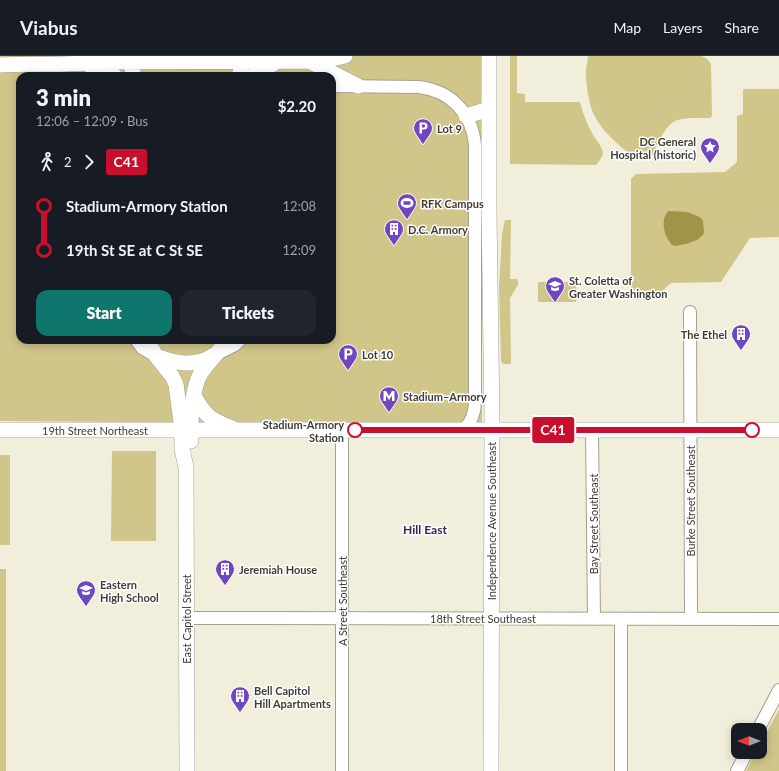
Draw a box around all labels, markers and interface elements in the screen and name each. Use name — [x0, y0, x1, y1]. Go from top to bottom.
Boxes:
text: Viabus — [20, 16, 78, 39]
text: Map — [613, 19, 641, 36]
text: Layers — [663, 19, 703, 36]
text: Share — [725, 19, 759, 36]
text: 3 min — [36, 84, 91, 111]
text: $2.20 — [278, 97, 316, 115]
text: 12:06 – 12:09 · Bus — [36, 113, 148, 129]
parking icon: Lot 9 — [412, 117, 434, 145]
place label: Lot 9 — [437, 122, 462, 135]
place label: DC General Hospital (historic) — [610, 135, 696, 161]
place icon: DC General Hospital (historic) — [699, 136, 721, 164]
icon: walk — [36, 151, 58, 173]
icon: forward — [78, 151, 100, 173]
text: C41 — [114, 153, 139, 170]
text: 2 — [64, 154, 72, 170]
sports icon: RFK Campus — [396, 192, 418, 220]
text: Stadium-Armory Station — [66, 197, 228, 215]
place label: RFK Campus — [421, 197, 484, 210]
text: 12:08 — [283, 198, 316, 214]
building icon: D.C. Armory — [383, 218, 405, 246]
place label: D.C. Armory — [408, 223, 468, 236]
text: 19th St SE at C St SE — [66, 241, 203, 259]
text: 12:09 — [283, 242, 316, 258]
place label: St. Coletta of Greater Washington — [569, 274, 668, 300]
school or university icon: St. Coletta of Greater Washington — [544, 275, 566, 303]
button: Start — [36, 290, 172, 336]
button: Tickets — [180, 290, 316, 336]
building icon: The Ethel — [730, 323, 752, 351]
place label: The Ethel — [681, 328, 727, 341]
parking icon: Lot 10 — [337, 343, 359, 371]
place label: Lot 10 — [362, 348, 394, 361]
metro station icon: Stadium–Armory — [378, 385, 400, 413]
place label: Stadium–Armory — [403, 390, 487, 403]
line badge: C41 — [530, 417, 576, 443]
place label: Stadium-Armory Station — [263, 418, 344, 444]
text: C41 — [540, 421, 566, 438]
marker: Stadium-Armory Station — [347, 422, 363, 438]
unlabelled marker — [744, 422, 760, 438]
street label: 19th Street Northeast — [42, 424, 148, 437]
street label: Independence Avenue Southeast — [485, 442, 498, 600]
street label: Burke Street Southeast — [684, 445, 697, 557]
street label: Bay Street Southeast — [587, 474, 600, 574]
district label: Hill East — [403, 522, 447, 537]
street label: A Street Southeast — [336, 556, 349, 646]
building icon: Jeremiah House — [214, 558, 236, 586]
place label: Jeremiah House — [239, 563, 317, 576]
street label: East Capitol Street — [180, 574, 193, 664]
place label: Eastern High School — [100, 578, 159, 604]
school or university icon: Eastern High School — [75, 579, 97, 607]
street label: 18th Street Southeast — [430, 612, 536, 625]
place label: Bell Capitol Hill Apartments — [254, 684, 331, 710]
building icon: Bell Capitol Hill Apartments — [229, 685, 251, 713]
north arrow — [731, 723, 767, 759]
map controls — [731, 723, 767, 759]

